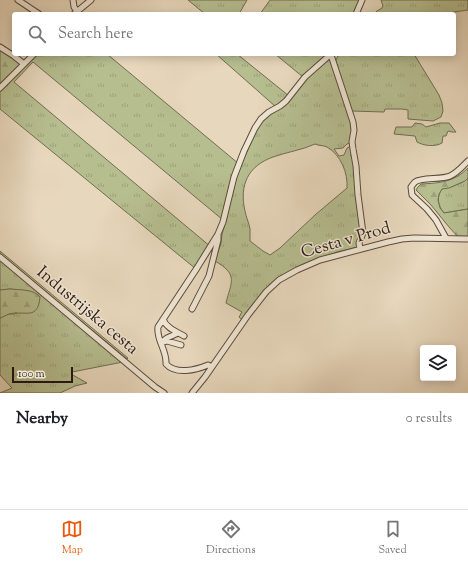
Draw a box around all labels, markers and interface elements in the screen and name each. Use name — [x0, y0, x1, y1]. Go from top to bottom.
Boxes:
search box — [12, 12, 456, 56]
icon: search — [26, 23, 48, 45]
text: Search here — [58, 24, 133, 45]
street label: Cesta v Prod — [298, 217, 394, 265]
street label: Industrijska cesta — [31, 261, 143, 361]
map controls — [420, 345, 456, 381]
button: layers — [420, 345, 456, 381]
scale bar — [12, 365, 73, 384]
text: 100 m — [18, 366, 45, 382]
text: Nearby — [16, 407, 68, 431]
text: 0 results — [406, 410, 452, 428]
tab: Map — [61, 518, 83, 558]
tab: Directions — [206, 518, 256, 558]
tab: Saved — [378, 518, 407, 558]

